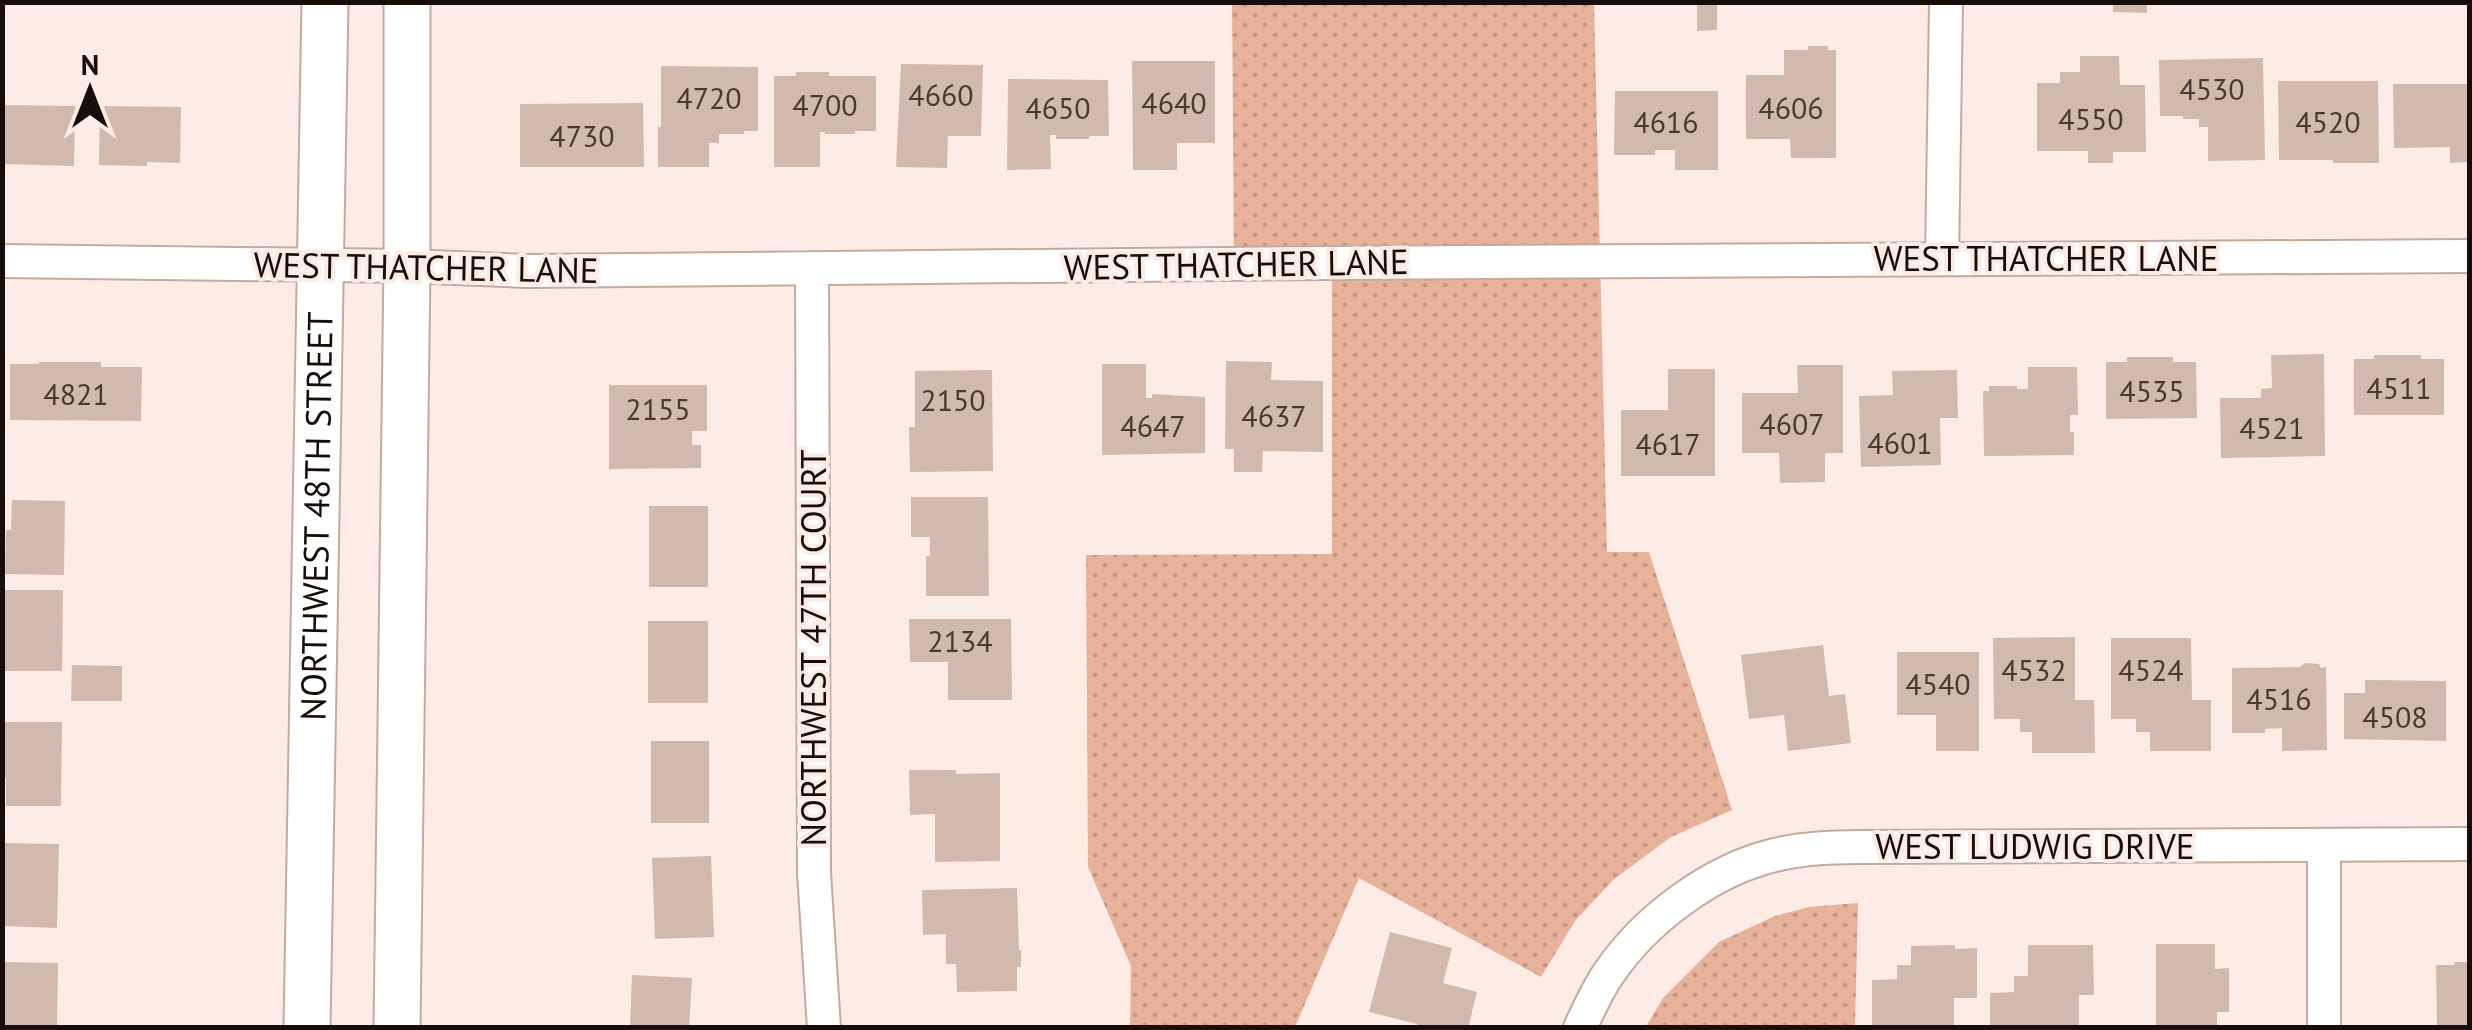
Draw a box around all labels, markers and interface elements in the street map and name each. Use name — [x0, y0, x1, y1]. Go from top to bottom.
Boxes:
north arrow — [40, 40, 140, 140]
text: N — [81, 46, 99, 83]
house number: 4530 — [2179, 69, 2245, 108]
house number: 4660 — [908, 75, 974, 114]
house number: 4720 — [676, 78, 742, 117]
house number: 4640 — [1141, 83, 1207, 122]
house number: 4700 — [792, 85, 858, 124]
house number: 4650 — [1025, 88, 1091, 127]
house number: 4606 — [1758, 88, 1824, 127]
house number: 4550 — [2058, 99, 2124, 138]
house number: 4616 — [1633, 102, 1699, 141]
house number: 4520 — [2295, 102, 2361, 141]
house number: 4730 — [549, 116, 615, 155]
street label: WEST THATCHER LANE — [1874, 235, 2218, 281]
street label: WEST THATCHER LANE — [1063, 238, 1409, 290]
street label: WEST THATCHER LANE — [253, 241, 599, 293]
street label: NORTHWEST 48TH STREET — [289, 311, 343, 721]
house number: 4511 — [2366, 368, 2432, 407]
house number: 4535 — [2119, 371, 2185, 410]
house number: 4821 — [43, 374, 109, 413]
house number: 2150 — [920, 380, 986, 419]
house number: 2155 — [625, 389, 691, 428]
house number: 4637 — [1241, 396, 1307, 435]
house number: 4607 — [1759, 404, 1825, 443]
house number: 4647 — [1120, 406, 1186, 445]
house number: 4521 — [2239, 408, 2305, 447]
house number: 4601 — [1867, 423, 1933, 462]
house number: 4617 — [1635, 424, 1701, 463]
street label: NORTHWEST 47TH COURT — [790, 449, 836, 847]
house number: 2134 — [927, 621, 993, 660]
house number: 4532 — [2001, 650, 2067, 689]
house number: 4524 — [2118, 650, 2184, 689]
house number: 4540 — [1905, 664, 1971, 703]
house number: 4516 — [2246, 679, 2312, 718]
house number: 4508 — [2362, 697, 2428, 736]
street label: WEST LUDWIG DRIVE — [1875, 823, 2195, 869]

